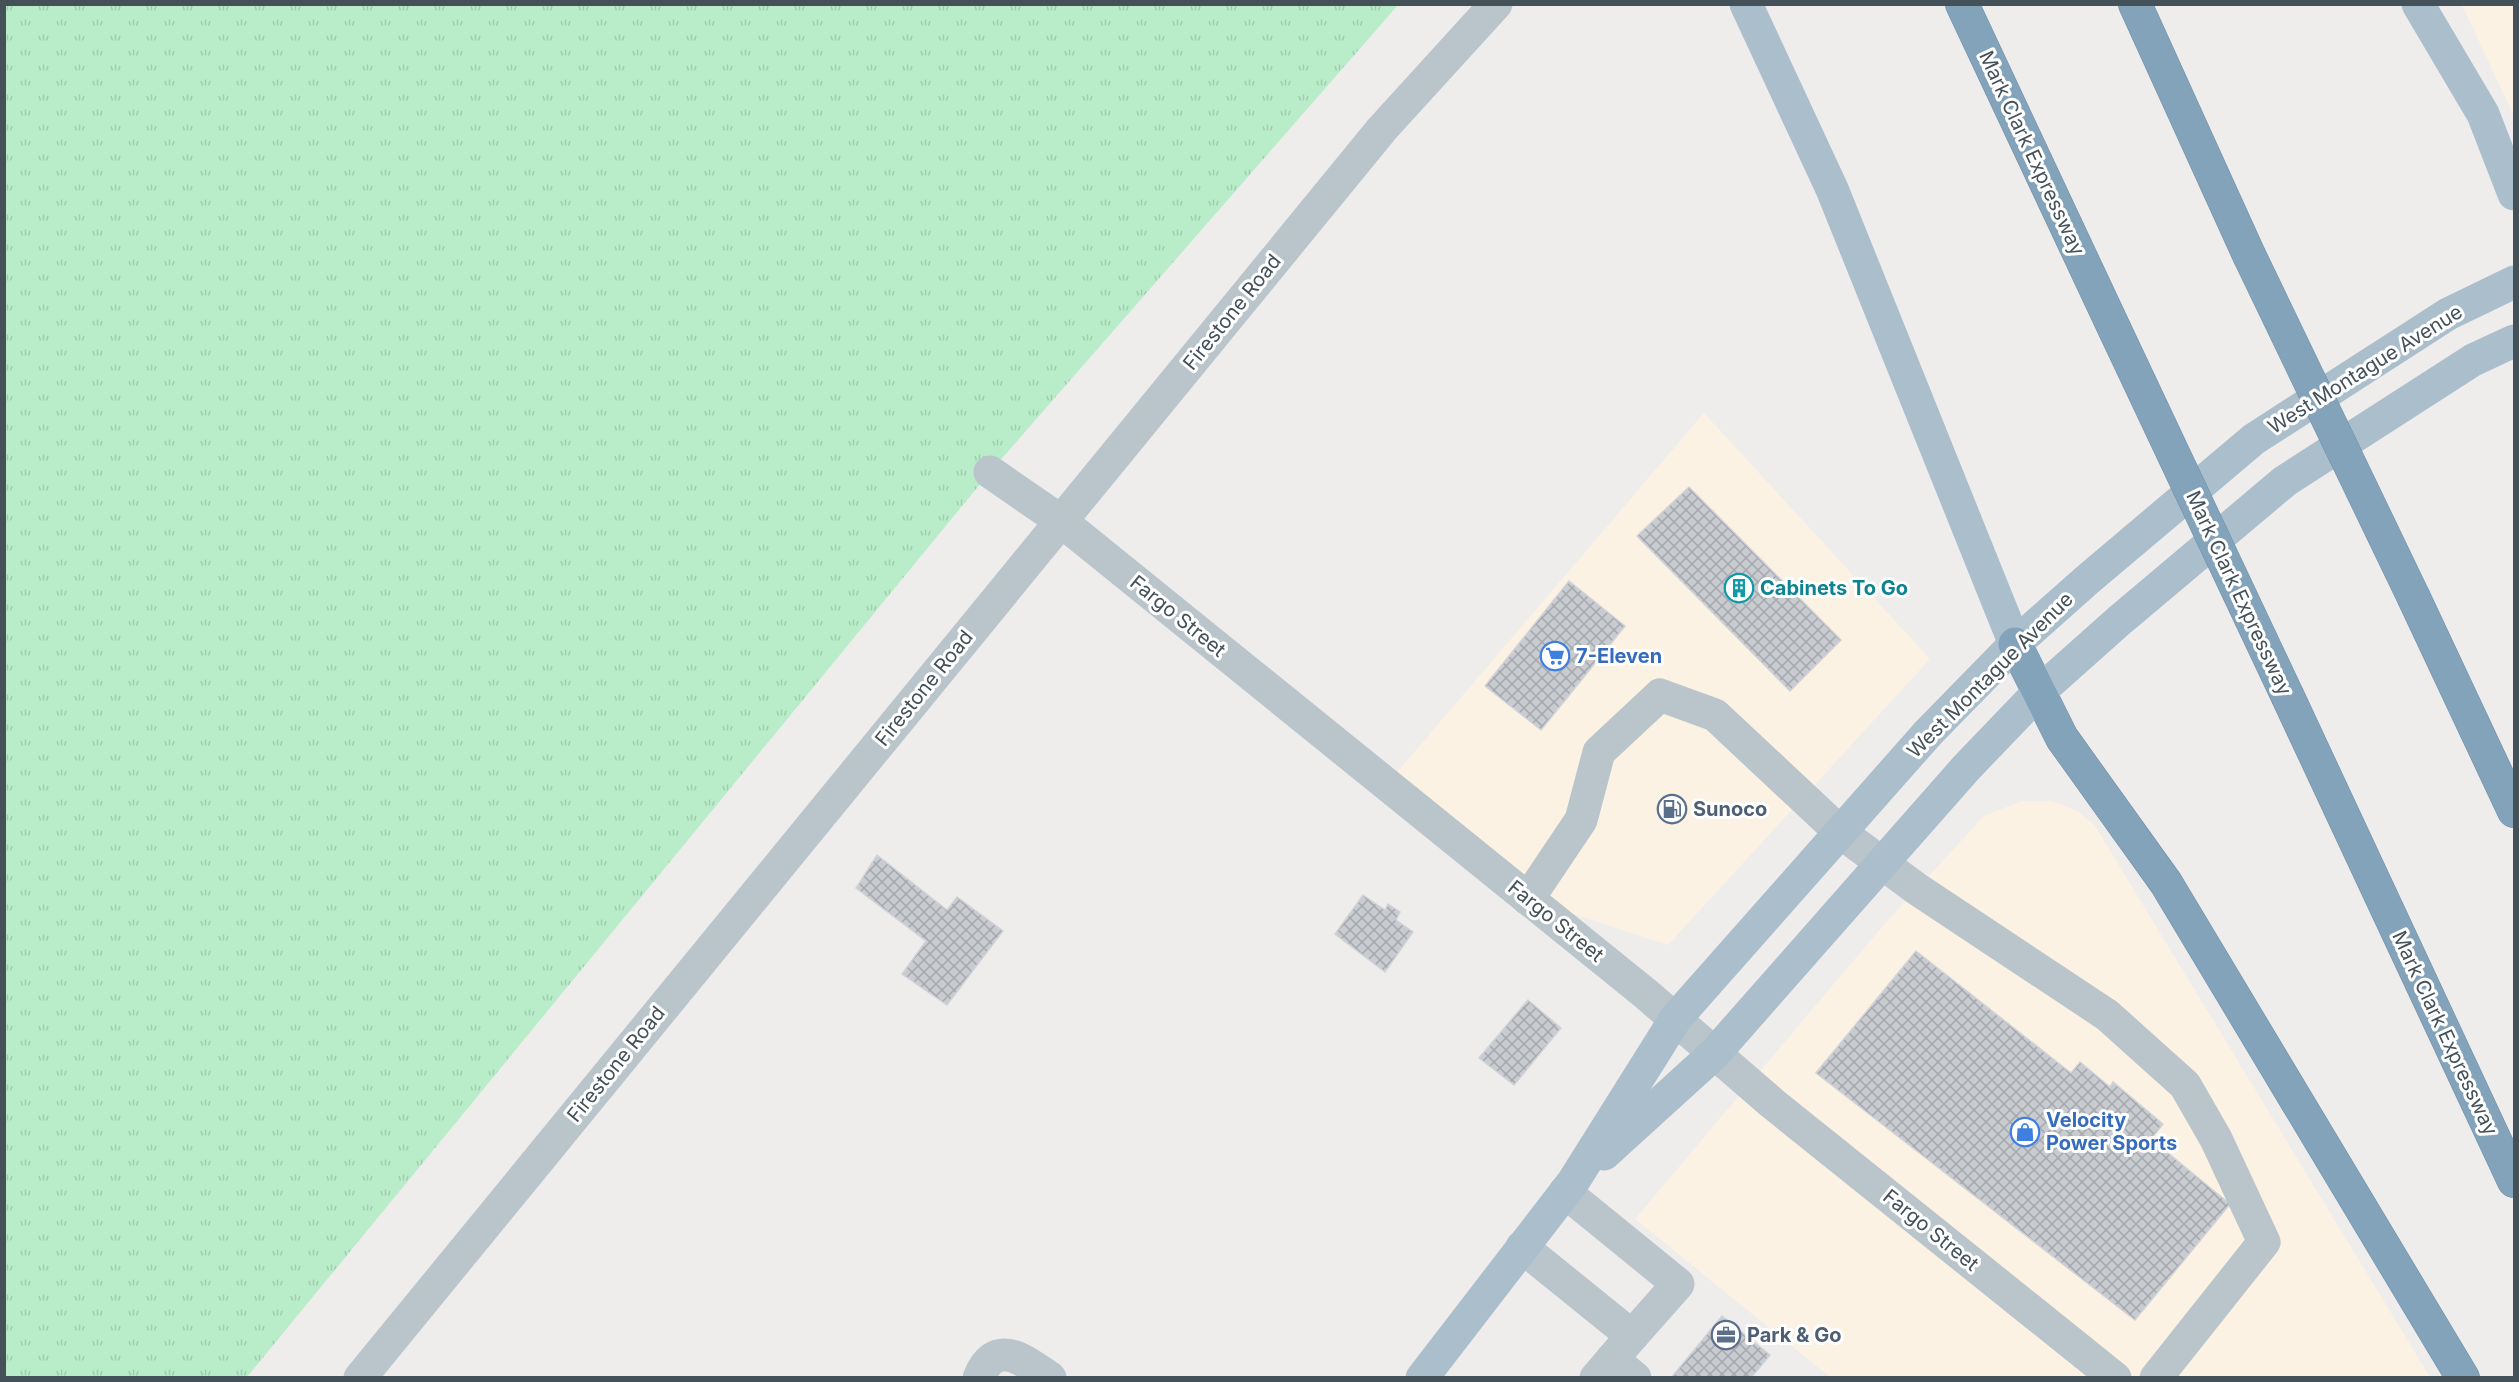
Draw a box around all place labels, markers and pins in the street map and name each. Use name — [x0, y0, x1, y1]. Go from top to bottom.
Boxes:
building icon: Cabinets To Go — [1723, 572, 1755, 604]
place label: Cabinets To Go — [1760, 576, 1908, 600]
supermarket icon: 7-Eleven — [1539, 640, 1571, 672]
place label: 7-Eleven — [1576, 644, 1662, 668]
fuel station icon: Sunoco — [1656, 793, 1688, 825]
place label: Sunoco — [1693, 797, 1767, 821]
place label: Velocity Power Sports — [2046, 1108, 2177, 1155]
shop icon: Velocity Power Sports — [2009, 1116, 2041, 1148]
office icon: Park & Go — [1710, 1319, 1742, 1351]
place label: Park & Go — [1747, 1323, 1842, 1347]

